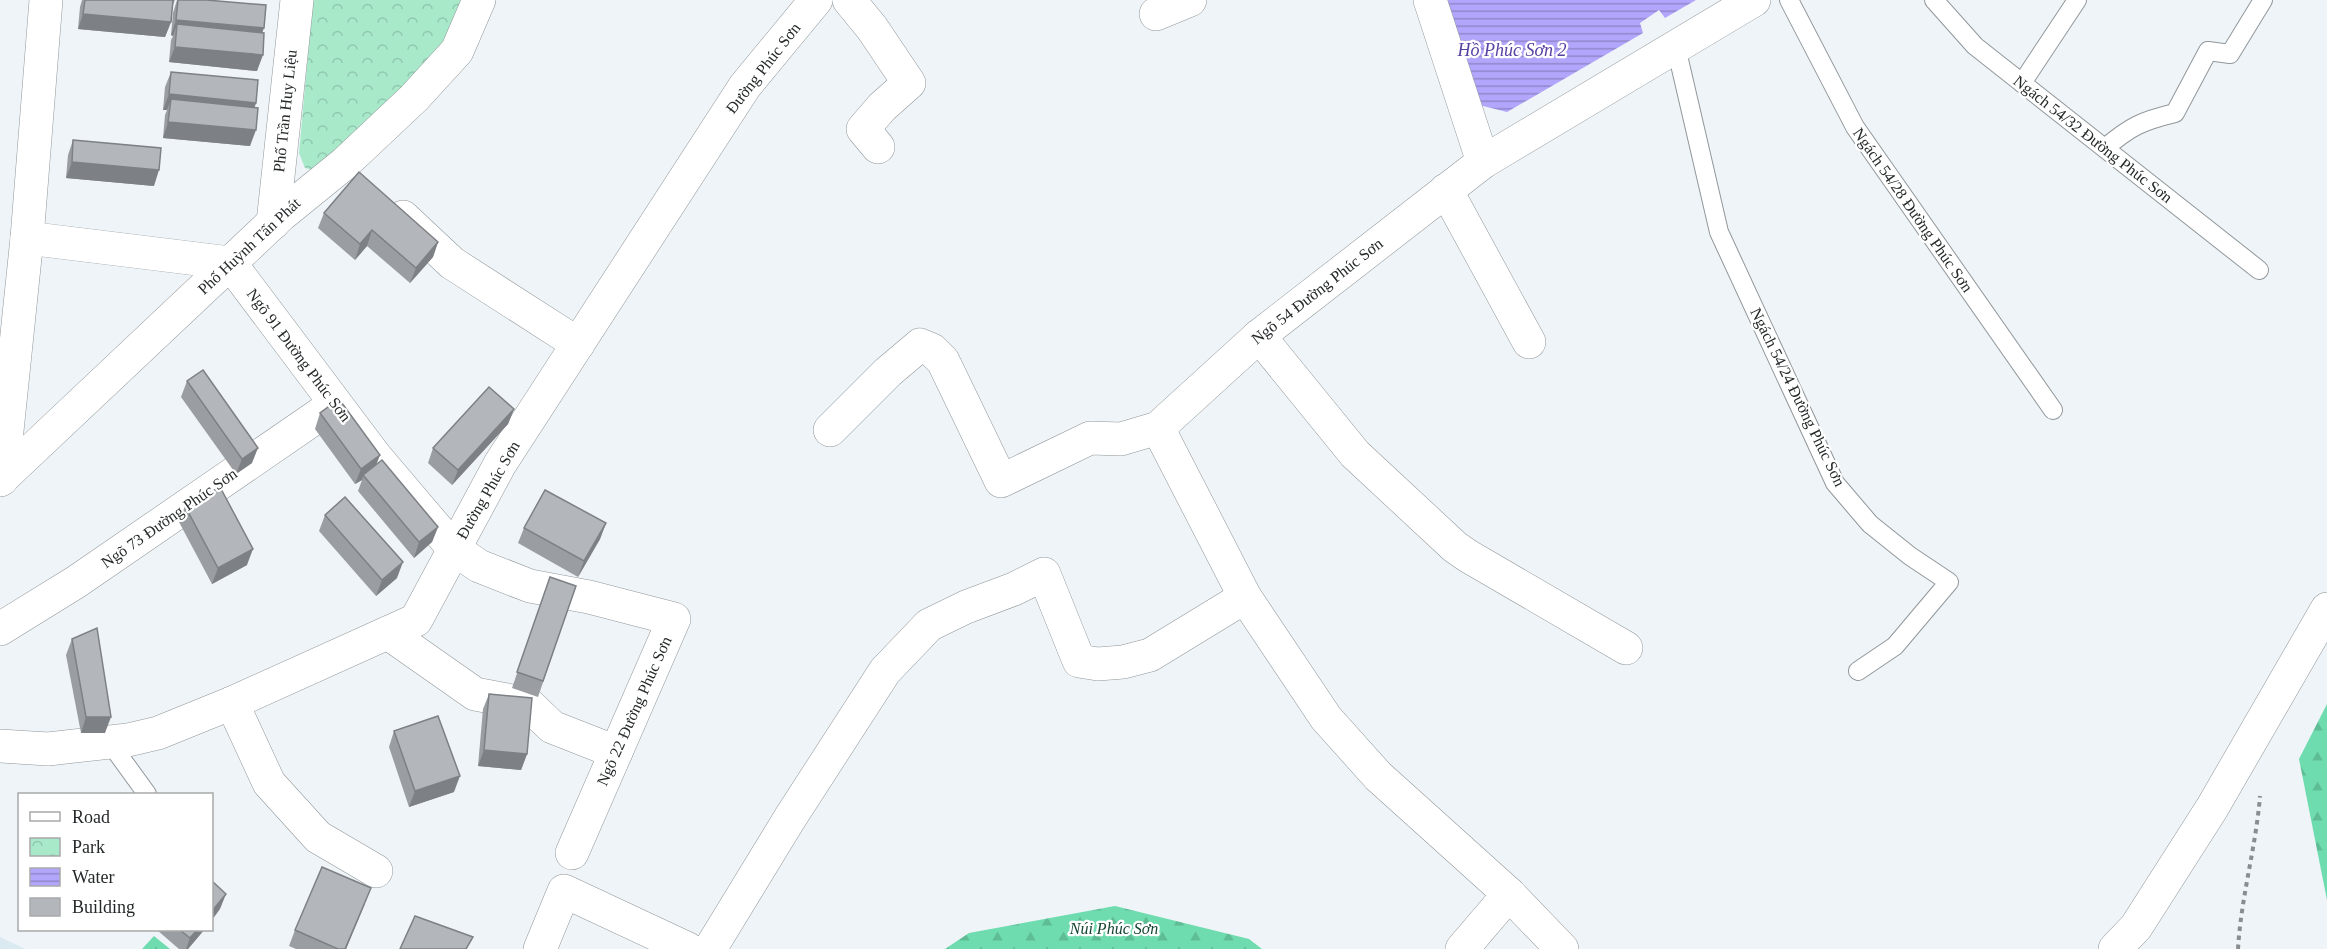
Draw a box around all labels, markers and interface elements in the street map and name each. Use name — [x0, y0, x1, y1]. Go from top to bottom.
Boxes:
street label: Đường Phúc Sơn — [722, 19, 804, 117]
water label: Hồ Phúc Sơn 2 — [1456, 40, 1567, 60]
street label: Phố Trần Huy Liệu — [270, 49, 301, 173]
street label: Ngách 54/32 Đường Phúc Sơn — [2010, 72, 2176, 207]
street label: Ngách 54/28 Đường Phúc Sơn — [1849, 125, 1976, 296]
street label: Phố Huỳnh Tấn Phát — [194, 194, 305, 298]
street label: Ngõ 54 Đường Phúc Sơn — [1248, 235, 1387, 348]
street label: Ngõ 91 Đường Phúc Sơn — [243, 285, 354, 425]
street label: Ngách 54/24 Đường Phúc Sơn — [1746, 305, 1849, 489]
street label: Đường Phúc Sơn — [453, 438, 524, 542]
street label: Ngõ 73 Đường Phúc Sơn — [98, 465, 241, 572]
street label: Ngõ 22 Đường Phúc Sơn — [593, 634, 676, 789]
legend — [18, 793, 213, 931]
text: Road — [72, 807, 110, 827]
text: Park — [72, 837, 105, 857]
text: Water — [72, 867, 115, 887]
text: Building — [72, 897, 135, 917]
park label: Núi Phúc Sơn — [1069, 920, 1158, 937]

